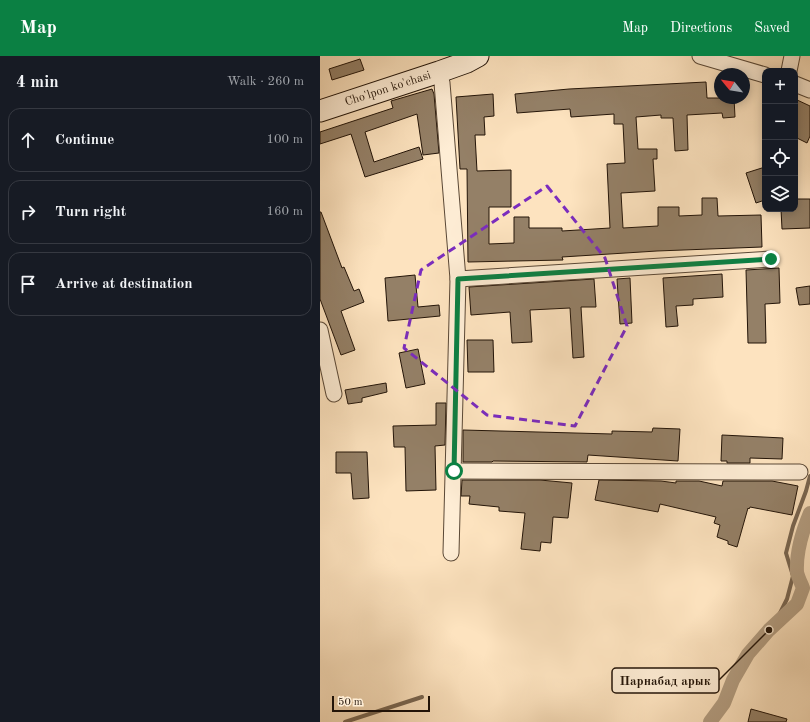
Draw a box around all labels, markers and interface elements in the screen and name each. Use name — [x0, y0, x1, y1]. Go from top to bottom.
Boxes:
text: Map — [20, 19, 57, 38]
text: Map — [622, 21, 648, 35]
text: Directions — [670, 21, 732, 35]
text: Saved — [754, 21, 790, 35]
north arrow — [714, 68, 750, 104]
map controls — [762, 68, 798, 212]
button: + — [762, 68, 798, 104]
street label: Cho'lpon ko'chasi — [343, 69, 433, 109]
text: 4 min — [16, 74, 59, 91]
text: Walk · 260 m — [227, 75, 304, 88]
button: − — [762, 104, 798, 140]
icon: ahead — [17, 129, 39, 151]
text: Continue — [55, 133, 114, 148]
text: 100 m — [266, 133, 303, 146]
button: locate — [762, 140, 798, 176]
button: layers — [762, 176, 798, 212]
icon: right — [17, 201, 39, 223]
text: Turn right — [55, 205, 126, 220]
text: 160 m — [266, 205, 303, 218]
route end — [762, 250, 780, 268]
icon: arrive — [17, 273, 39, 295]
text: Arrive at destination — [55, 277, 193, 292]
route start — [445, 462, 463, 480]
callout: Парнабад арык — [612, 668, 719, 693]
text: Парнабад арык — [619, 675, 711, 688]
scale bar — [332, 694, 430, 713]
text: 50 m — [338, 697, 363, 708]

